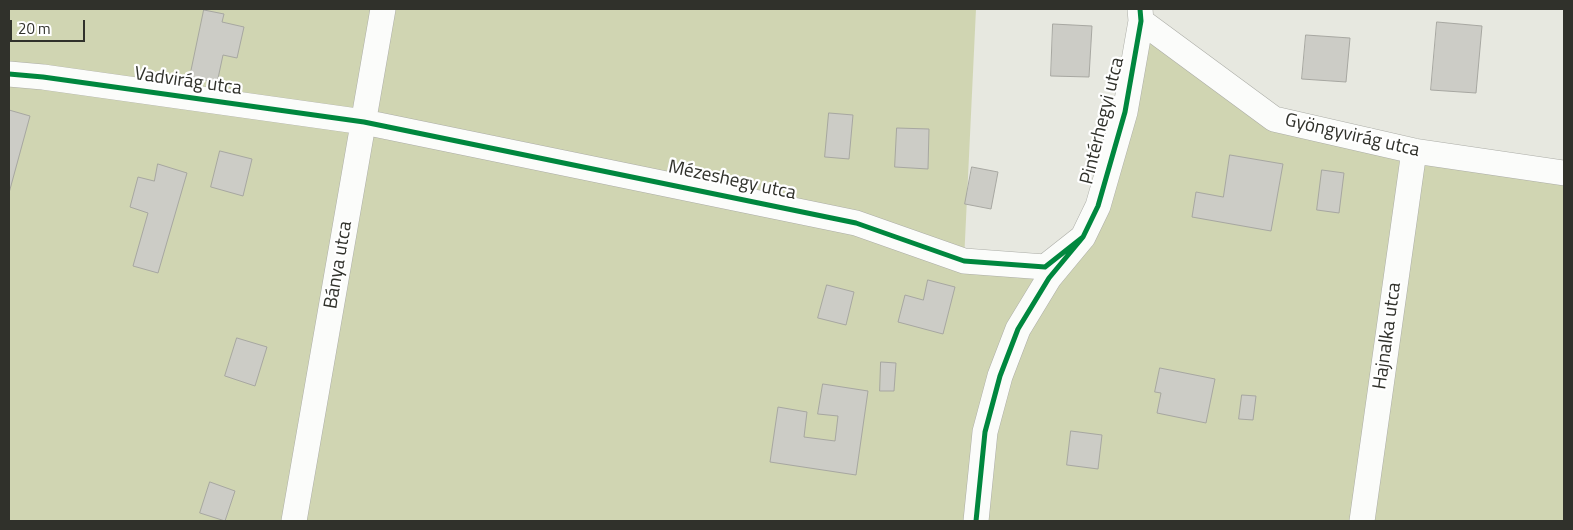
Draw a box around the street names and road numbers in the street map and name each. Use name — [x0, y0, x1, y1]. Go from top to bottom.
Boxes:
street label: Pintérhegyi utca — [1076, 55, 1130, 187]
street label: Vadvirág utca — [133, 63, 243, 101]
street label: Gyöngyvirág utca — [1282, 109, 1422, 163]
street label: Mézeshegy utca — [666, 156, 798, 206]
street label: Bánya utca — [320, 219, 358, 311]
street label: Hajnalka utca — [1369, 281, 1407, 391]

